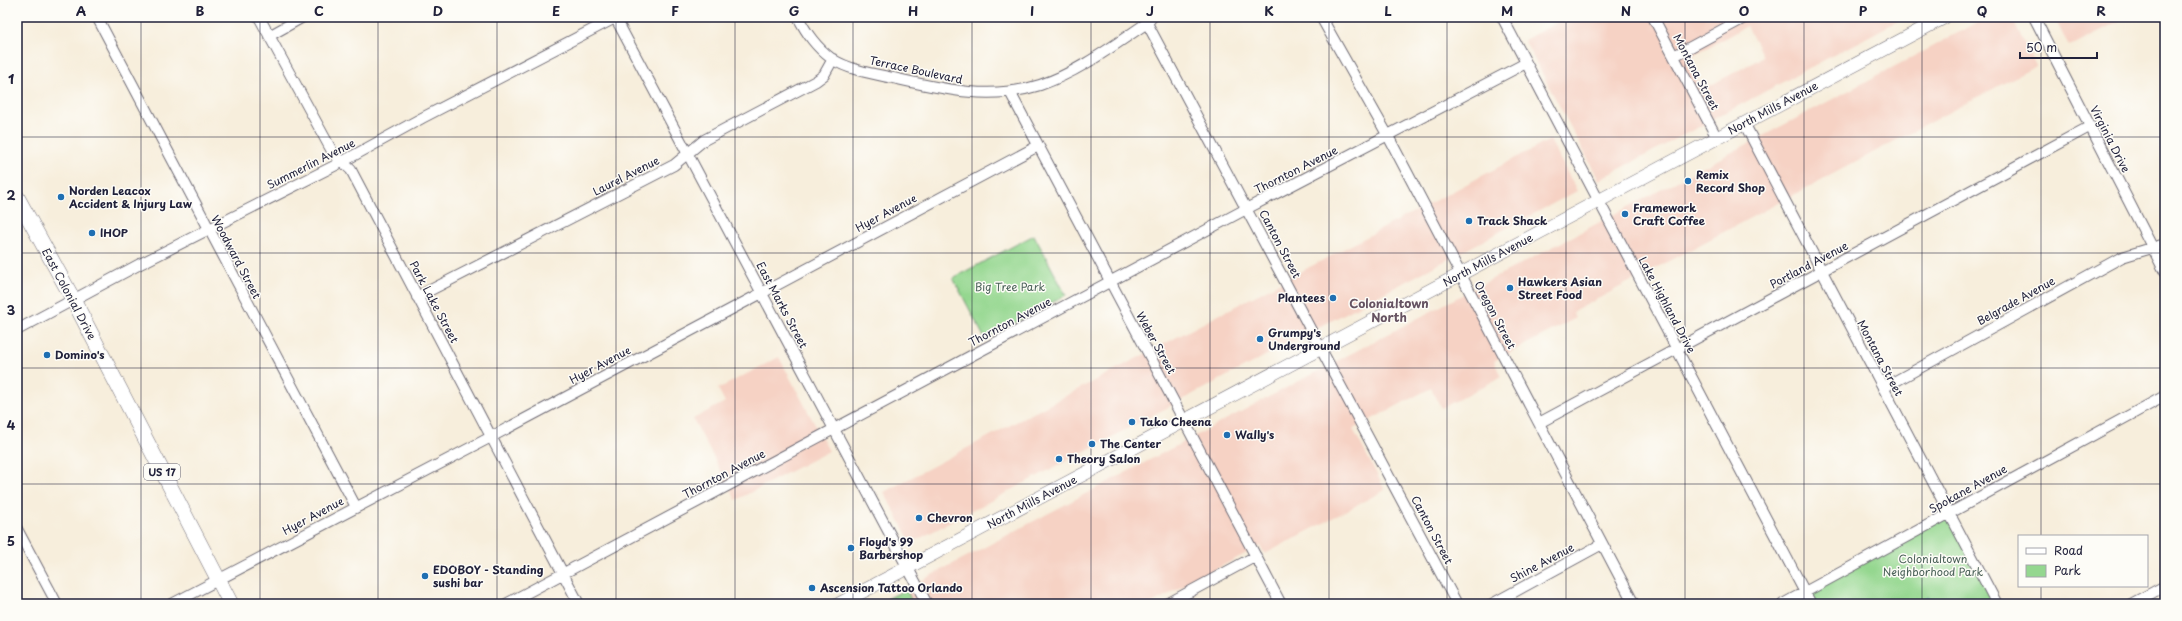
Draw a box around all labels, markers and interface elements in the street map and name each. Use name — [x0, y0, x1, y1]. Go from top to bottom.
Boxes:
text: A — [76, 1, 86, 20]
text: B — [196, 1, 205, 20]
text: C — [314, 1, 324, 20]
text: D — [433, 1, 443, 20]
text: E — [552, 1, 560, 20]
text: F — [671, 1, 679, 20]
text: G — [789, 1, 799, 20]
text: H — [908, 1, 918, 20]
text: I — [1030, 1, 1034, 20]
text: J — [1146, 1, 1154, 20]
text: K — [1264, 1, 1274, 20]
text: L — [1384, 1, 1392, 20]
text: M — [1501, 1, 1513, 20]
text: N — [1621, 1, 1631, 20]
text: O — [1739, 1, 1749, 20]
text: P — [1859, 1, 1868, 20]
text: Q — [1977, 1, 1987, 20]
text: R — [2096, 1, 2106, 20]
street label: Montana Street — [1669, 31, 1724, 113]
scale bar — [2020, 34, 2097, 60]
text: 50 m — [2026, 38, 2057, 56]
street label: Terrace Boulevard — [868, 51, 965, 88]
text: 1 — [8, 69, 14, 88]
street label: North Mills Avenue — [1725, 77, 1821, 138]
street label: Virginia Drive — [2086, 102, 2135, 175]
street label: Summerlin Avenue — [264, 134, 358, 193]
street label: Thornton Avenue — [1251, 141, 1340, 198]
street label: Laurel Avenue — [590, 151, 662, 200]
place label: Remix Record Shop — [1696, 166, 1765, 196]
marker: Remix Record Shop — [1683, 176, 1693, 186]
place label: Norden Leacox Accident & Injury Law — [68, 182, 193, 212]
text: 2 — [6, 185, 16, 204]
street label: Hyer Avenue — [852, 189, 920, 236]
marker: Norden Leacox Accident & Injury Law — [56, 192, 66, 202]
place label: Framework Craft Coffee — [1633, 199, 1706, 229]
street label: Canton Street — [1255, 206, 1306, 282]
marker: Framework Craft Coffee — [1620, 209, 1630, 219]
street label: Woodward Street — [207, 212, 266, 302]
place label: Track Shack — [1477, 212, 1548, 229]
marker: Track Shack — [1464, 216, 1474, 226]
place label: IHOP — [100, 224, 128, 241]
marker: IHOP — [87, 228, 97, 238]
street label: North Mills Avenue — [1440, 229, 1536, 290]
street label: Portland Avenue — [1767, 237, 1851, 292]
street label: East Colonial Drive — [38, 245, 101, 343]
street label: Lake Highland Drive — [1635, 253, 1700, 356]
street label: Park Lake Street — [406, 258, 463, 346]
street label: East Marks Street — [752, 259, 813, 351]
street label: Belgrade Avenue — [1974, 272, 2058, 329]
place label: Hawkers Asian Street Food — [1518, 273, 1602, 303]
park label: Big Tree Park — [975, 278, 1046, 295]
street label: Oregon Street — [1470, 278, 1521, 352]
marker: Hawkers Asian Street Food — [1505, 283, 1515, 293]
place label: Plantees — [1278, 289, 1325, 306]
street label: Thornton Avenue — [965, 293, 1054, 351]
marker: Plantees — [1328, 293, 1338, 303]
district label: Colonialtown North — [1349, 294, 1429, 326]
text: 3 — [7, 300, 16, 319]
street label: Weber Street — [1132, 309, 1181, 377]
street label: Montana Street — [1853, 317, 1908, 399]
place label: Grumpy's Underground — [1268, 324, 1341, 354]
marker: Grumpy's Underground — [1255, 334, 1265, 344]
street label: Hyer Avenue — [566, 341, 634, 388]
place label: Domino's — [55, 346, 104, 363]
marker: Domino's — [42, 350, 52, 360]
place label: Tako Cheena — [1140, 413, 1212, 430]
text: 4 — [7, 415, 16, 434]
marker: Tako Cheena — [1127, 417, 1137, 427]
place label: Wally's — [1235, 426, 1274, 443]
marker: Wally's — [1222, 430, 1232, 440]
place label: The Center — [1100, 435, 1162, 452]
marker: The Center — [1087, 439, 1097, 449]
street label: Thornton Avenue — [679, 445, 768, 503]
place label: Theory Salon — [1067, 450, 1140, 467]
marker: Theory Salon — [1054, 454, 1064, 464]
street label: Spokane Avenue — [1926, 460, 2010, 517]
road number: US 17 — [144, 464, 180, 480]
street label: North Mills Avenue — [984, 471, 1080, 532]
street label: Hyer Avenue — [279, 492, 347, 539]
street label: Canton Street — [1407, 492, 1458, 568]
place label: Chevron — [927, 509, 973, 526]
marker: Chevron — [914, 513, 924, 523]
text: 5 — [7, 531, 15, 550]
place label: Floyd's 99 Barbershop — [859, 533, 923, 563]
legend — [2018, 535, 2148, 587]
street label: Shine Avenue — [1507, 538, 1577, 587]
text: Road — [2054, 541, 2083, 559]
marker: Floyd's 99 Barbershop — [846, 543, 856, 553]
park label: Colonialtown Neighborhood Park — [1883, 550, 1983, 580]
place label: EDOBOY - Standing sushi bar — [433, 561, 544, 591]
text: Park — [2054, 561, 2081, 579]
marker: EDOBOY - Standing sushi bar — [420, 571, 430, 581]
place label: Ascension Tattoo Orlando — [819, 579, 963, 596]
marker: Ascension Tattoo Orlando — [807, 583, 817, 593]

